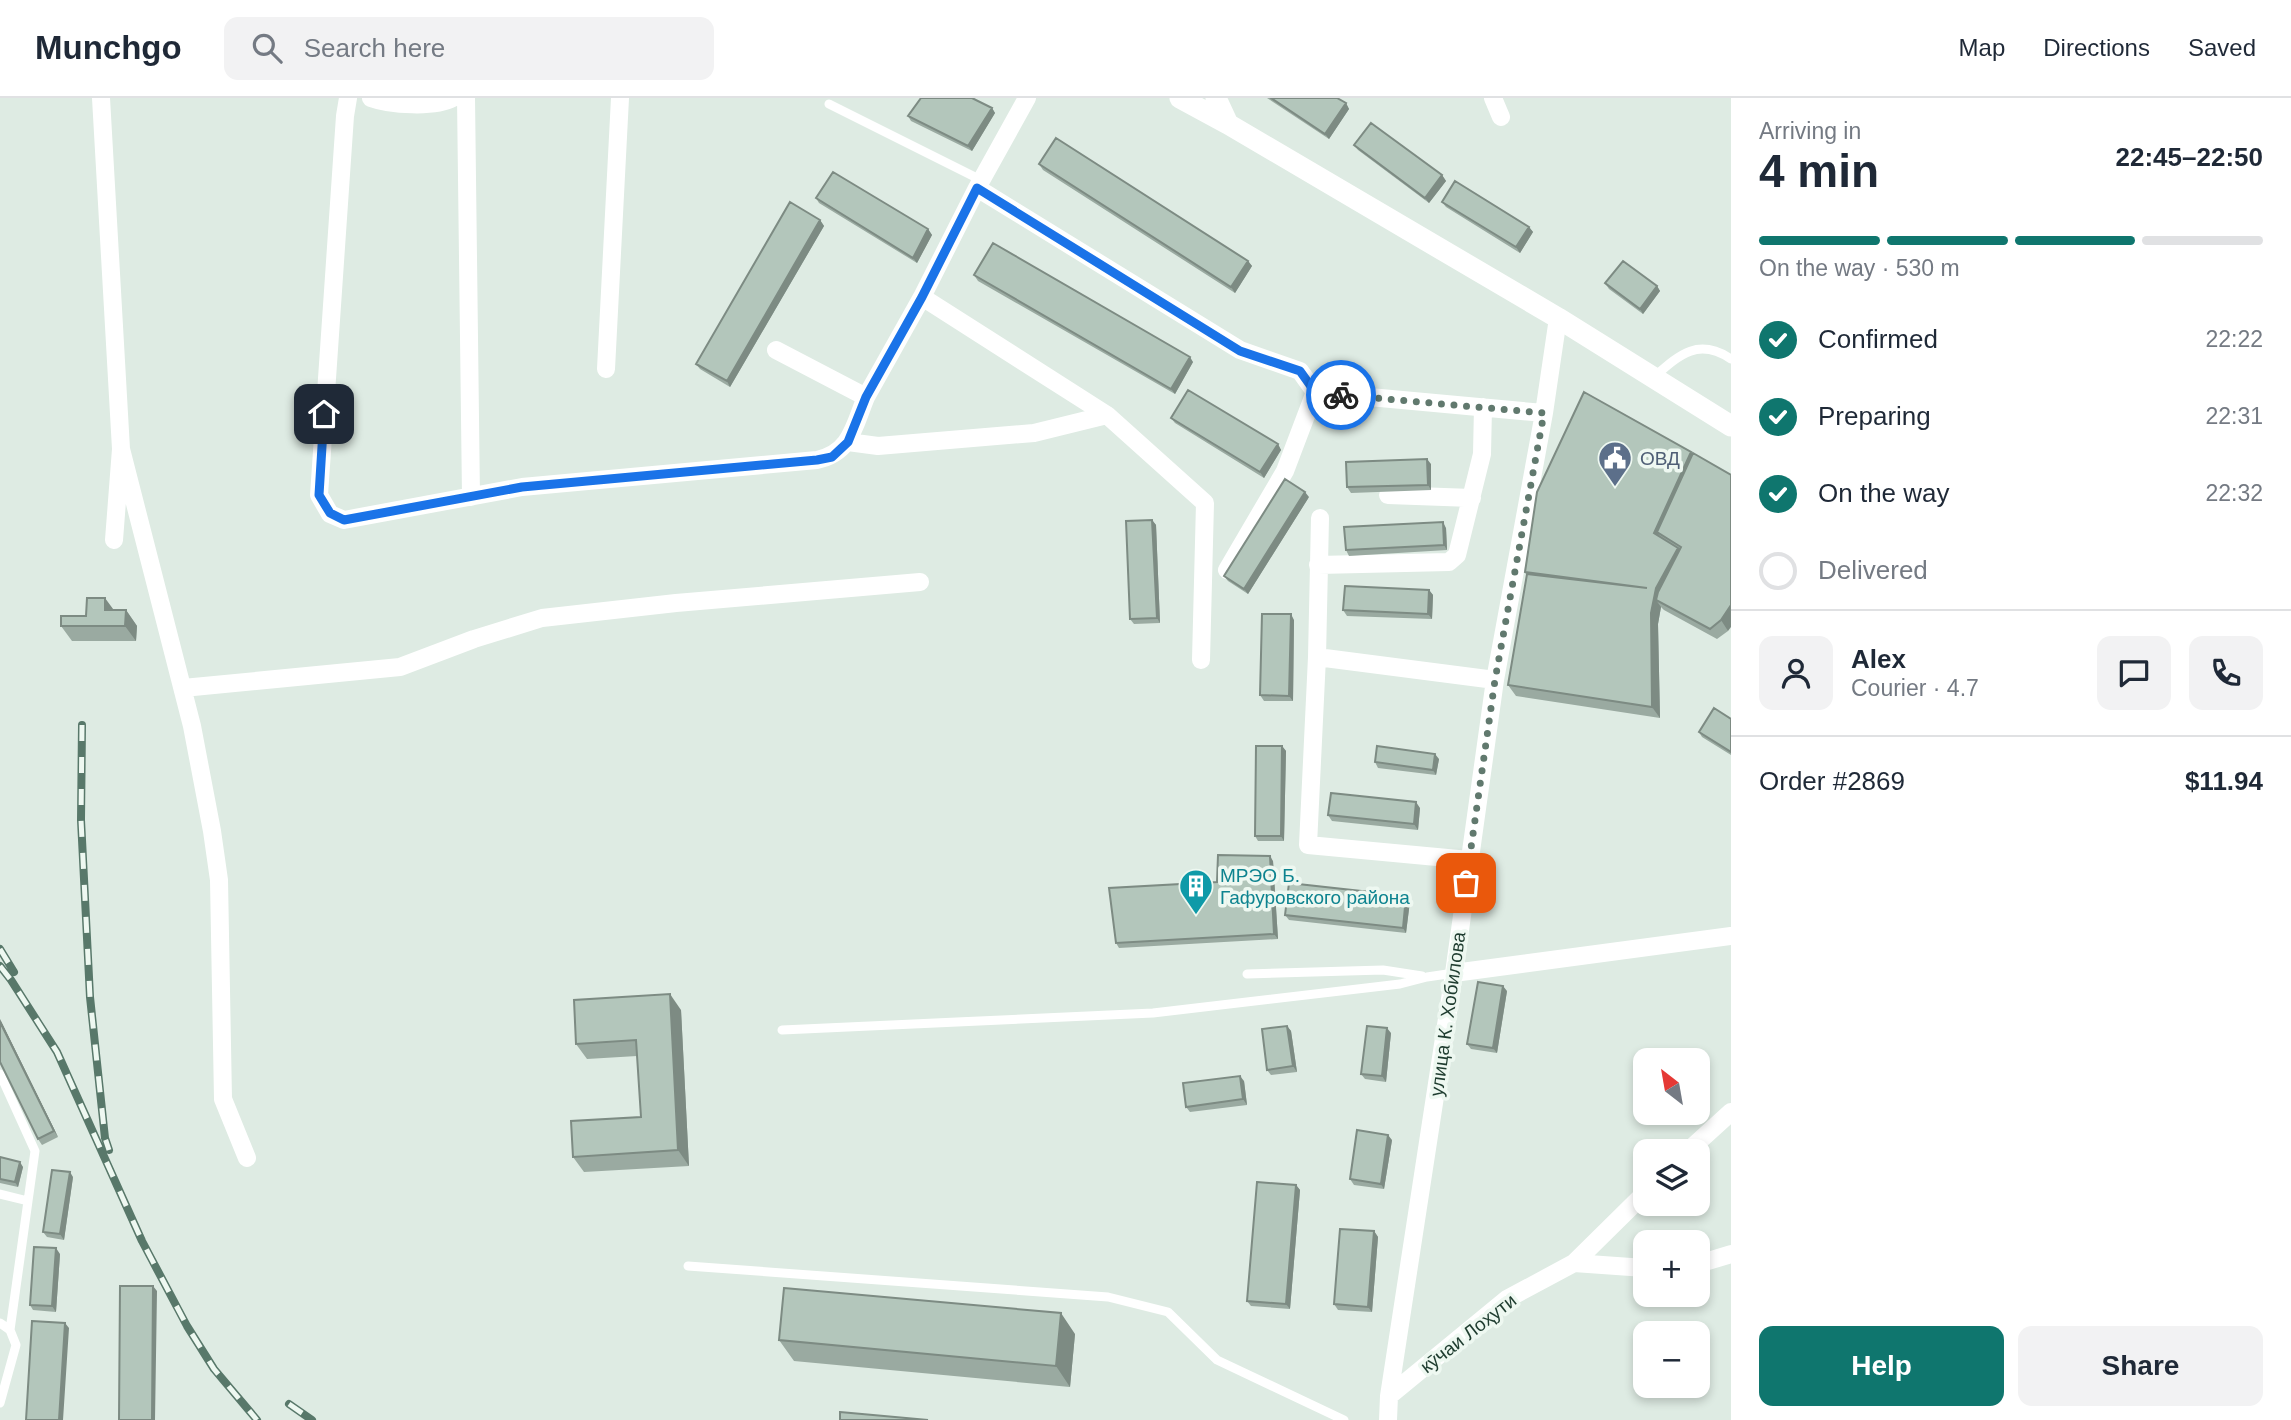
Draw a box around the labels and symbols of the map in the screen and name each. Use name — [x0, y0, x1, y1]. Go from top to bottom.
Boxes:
courier — [1306, 360, 1376, 430]
pin — [294, 384, 354, 444]
public building icon: ОВД — [1596, 439, 1634, 488]
place label: ОВД — [1640, 448, 1680, 469]
pin — [1436, 853, 1496, 913]
place label: МРЭО Б. Гафуровского района — [1220, 865, 1410, 908]
building icon: МРЭО Б. Гафуровского района — [1177, 867, 1215, 916]
street label: улица К. Хобилова — [1426, 930, 1470, 1098]
north arrow — [1633, 1048, 1710, 1125]
street label: кӯчаи Лоҳути — [1416, 1290, 1520, 1377]

